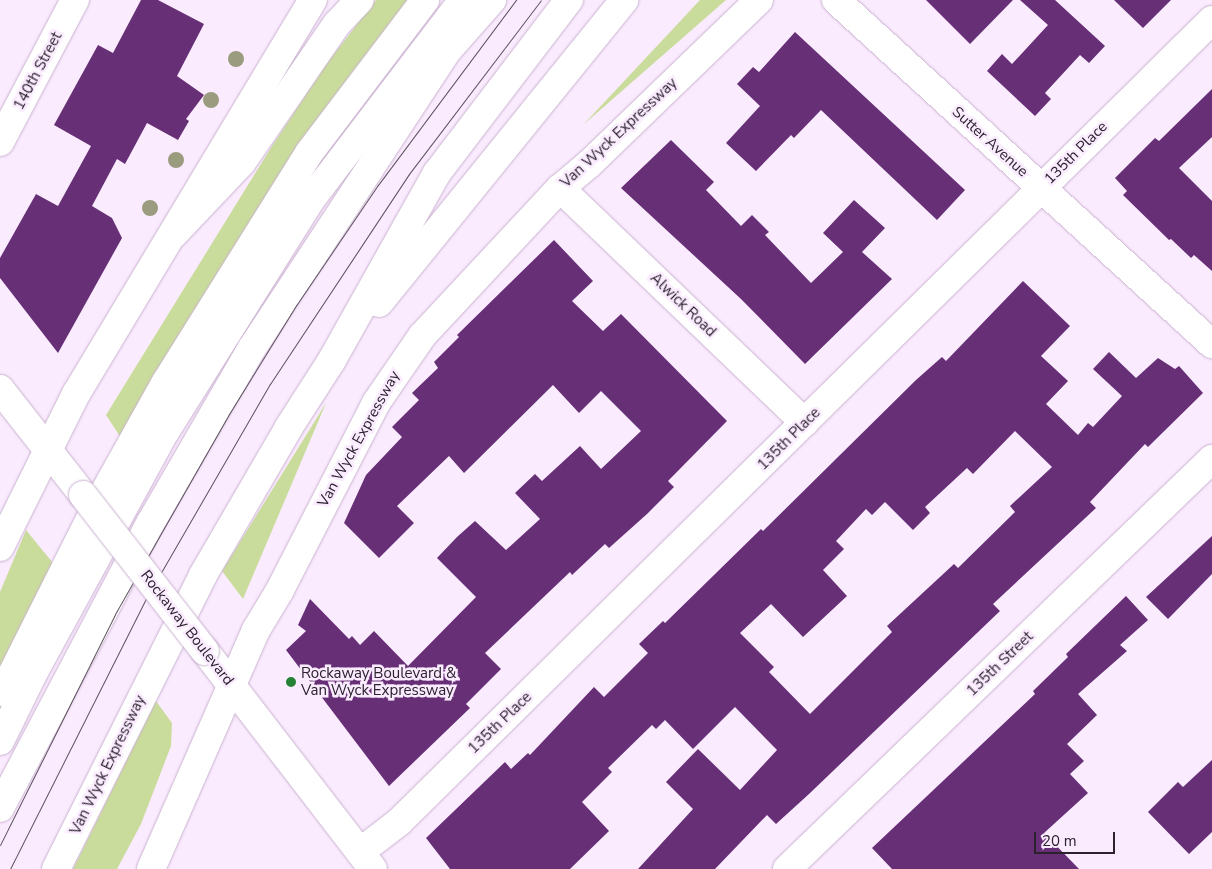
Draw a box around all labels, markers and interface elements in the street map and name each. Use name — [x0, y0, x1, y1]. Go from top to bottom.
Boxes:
street label: 140th Street — [10, 29, 66, 113]
street label: Van Wyck Expressway — [557, 74, 681, 192]
street label: Sutter Avenue — [948, 103, 1032, 181]
street label: 135th Place — [1041, 118, 1111, 188]
street label: Alwick Road — [646, 269, 720, 341]
street label: Van Wyck Expressway — [314, 368, 404, 510]
street label: 135th Place — [754, 404, 824, 474]
street label: Rockaway Boulevard — [136, 567, 238, 689]
street label: 135th Street — [963, 628, 1037, 700]
place label: Rockaway Boulevard & Van Wyck Expressway — [301, 664, 456, 699]
marker: Rockaway Boulevard & Van Wyck Expressway — [285, 676, 297, 688]
street label: 135th Place — [465, 688, 535, 758]
street label: Van Wyck Expressway — [66, 692, 150, 838]
scale bar — [1037, 822, 1118, 854]
text: 20 m — [1042, 831, 1077, 851]

